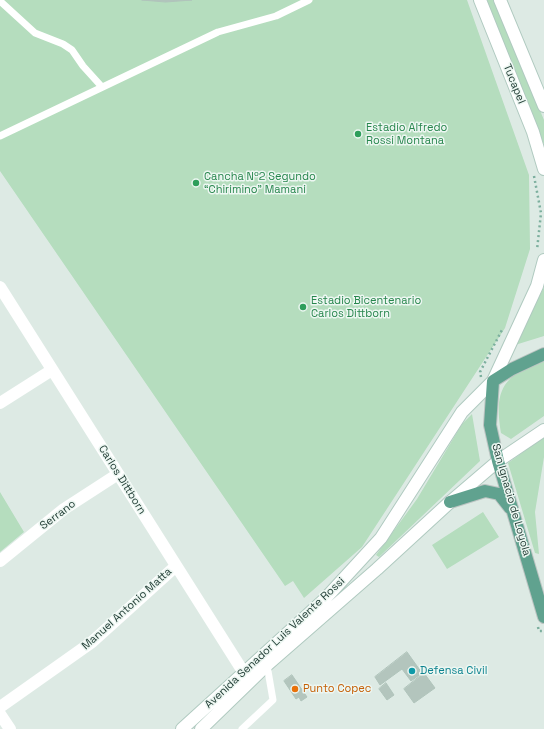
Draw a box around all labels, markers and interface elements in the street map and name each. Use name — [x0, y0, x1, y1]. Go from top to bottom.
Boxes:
street label: Tucapel — [500, 62, 528, 106]
place label: Estadio Alfredo Rossi Montana — [366, 121, 447, 147]
marker: Estadio Alfredo Rossi Montana — [353, 129, 363, 139]
place label: Cancha Nº2 Segundo “Chirimino” Mamani — [204, 170, 316, 196]
marker: Cancha Nº2 Segundo “Chirimino” Mamani — [191, 178, 201, 188]
place label: Estadio Bicentenario Carlos Dittborn — [311, 294, 421, 320]
marker: Estadio Bicentenario Carlos Dittborn — [298, 302, 308, 312]
street label: San Ignacio de Loyola — [489, 442, 533, 558]
street label: Carlos Dittborn — [95, 443, 149, 517]
street label: Serrano — [38, 497, 78, 533]
street label: Manuel Antonio Matta — [79, 565, 175, 653]
street label: Avenida Senador Luis Valente Rossi — [202, 575, 348, 711]
place label: Defensa Civil — [420, 664, 487, 678]
marker: Defensa Civil — [407, 666, 417, 676]
place label: Punto Copec — [303, 682, 371, 696]
marker: Punto Copec — [290, 684, 300, 694]

